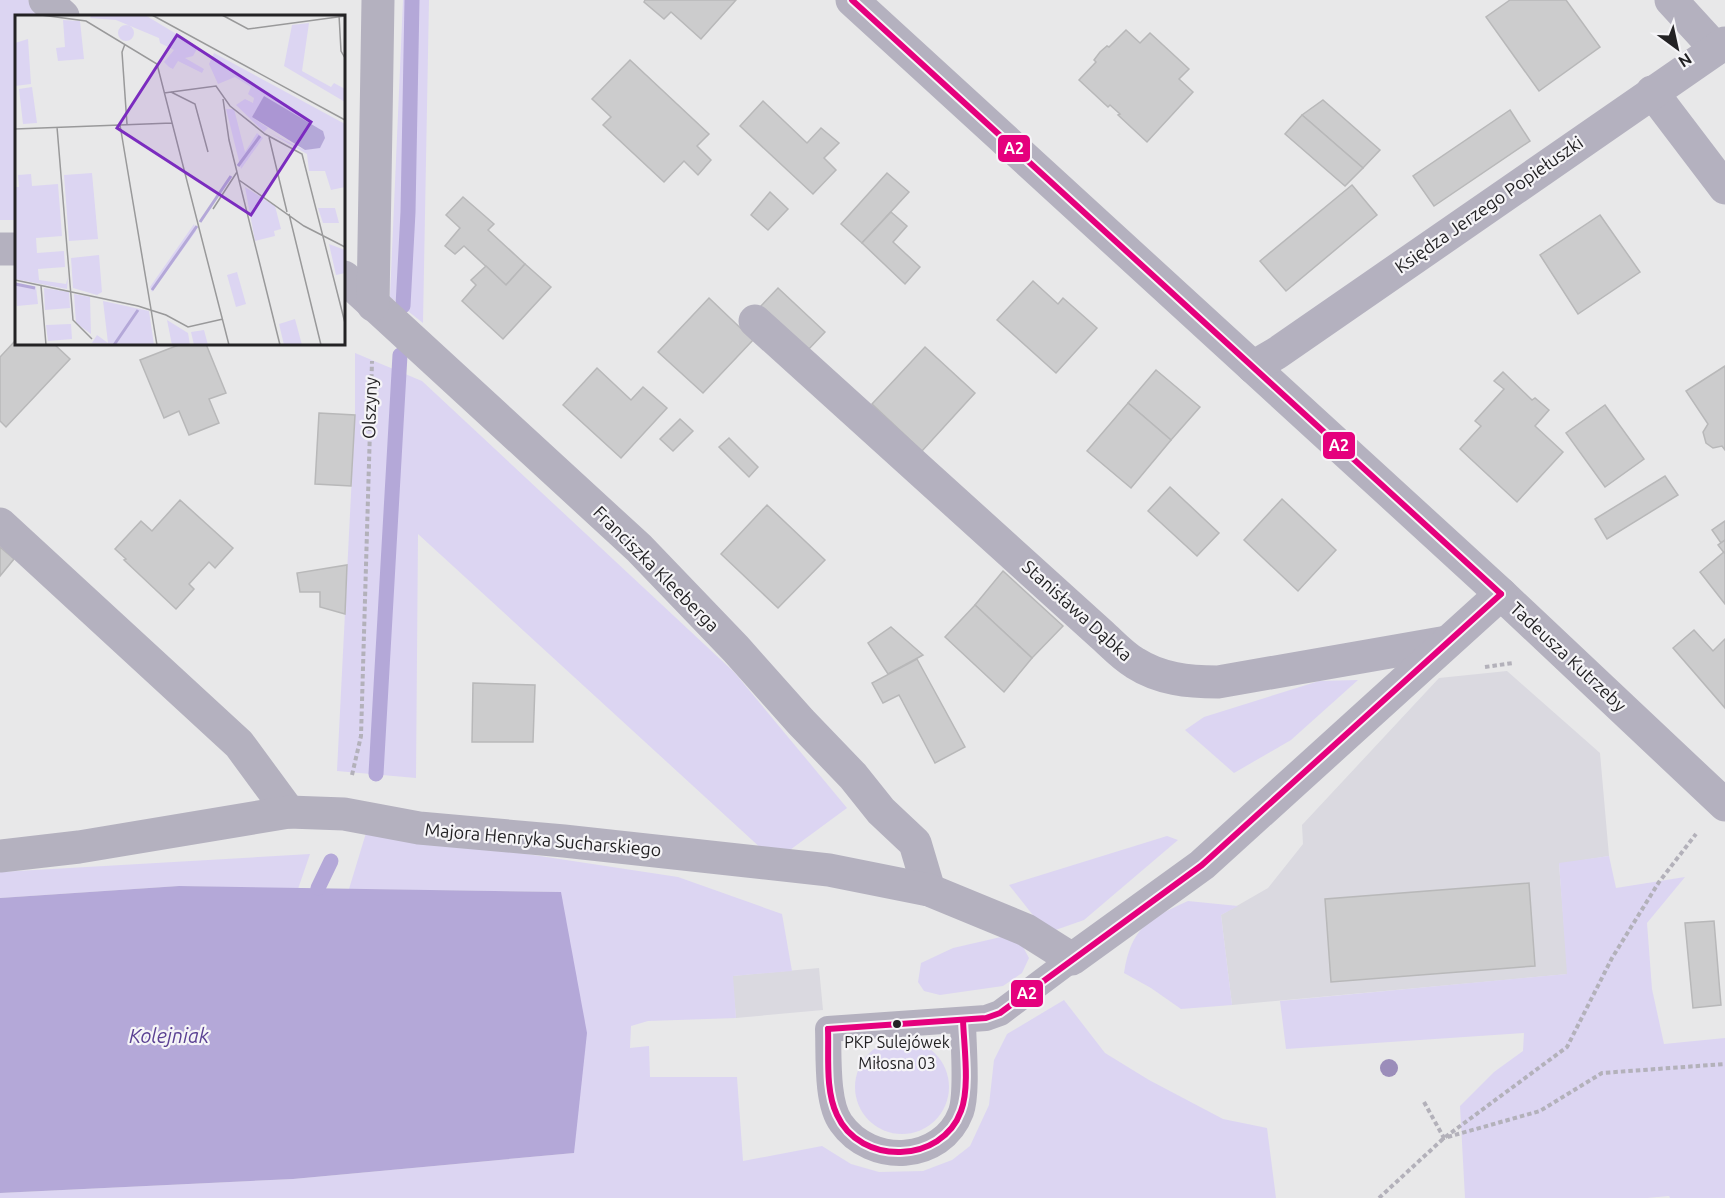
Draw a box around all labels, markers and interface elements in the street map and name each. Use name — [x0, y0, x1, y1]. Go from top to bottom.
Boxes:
inset map — [15, 15, 345, 345]
north arrow — [1647, 18, 1707, 78]
text: N — [1675, 50, 1695, 71]
street label: Księdza Jerzego Popiełuszki — [1391, 132, 1586, 277]
line badge: A2 — [997, 134, 1031, 163]
text: A2 — [1004, 139, 1024, 157]
street label: Olszyny — [358, 376, 380, 439]
line badge: A2 — [1322, 431, 1356, 460]
text: A2 — [1329, 436, 1349, 454]
street label: Franciszka Kleeberga — [590, 501, 724, 635]
street label: Stanisława Dąbka — [1019, 556, 1137, 665]
street label: Tadeusza Kutrzeby — [1507, 597, 1631, 715]
street label: Majora Henryka Sucharskiego — [424, 819, 662, 859]
line badge: A2 — [1010, 979, 1044, 1008]
text: A2 — [1017, 984, 1037, 1002]
marker: PKP Sulejówek Miłosna 03 — [891, 1018, 903, 1030]
water label: Kolejniak — [129, 1024, 210, 1047]
place label: PKP Sulejówek Miłosna 03 — [844, 1033, 950, 1072]

